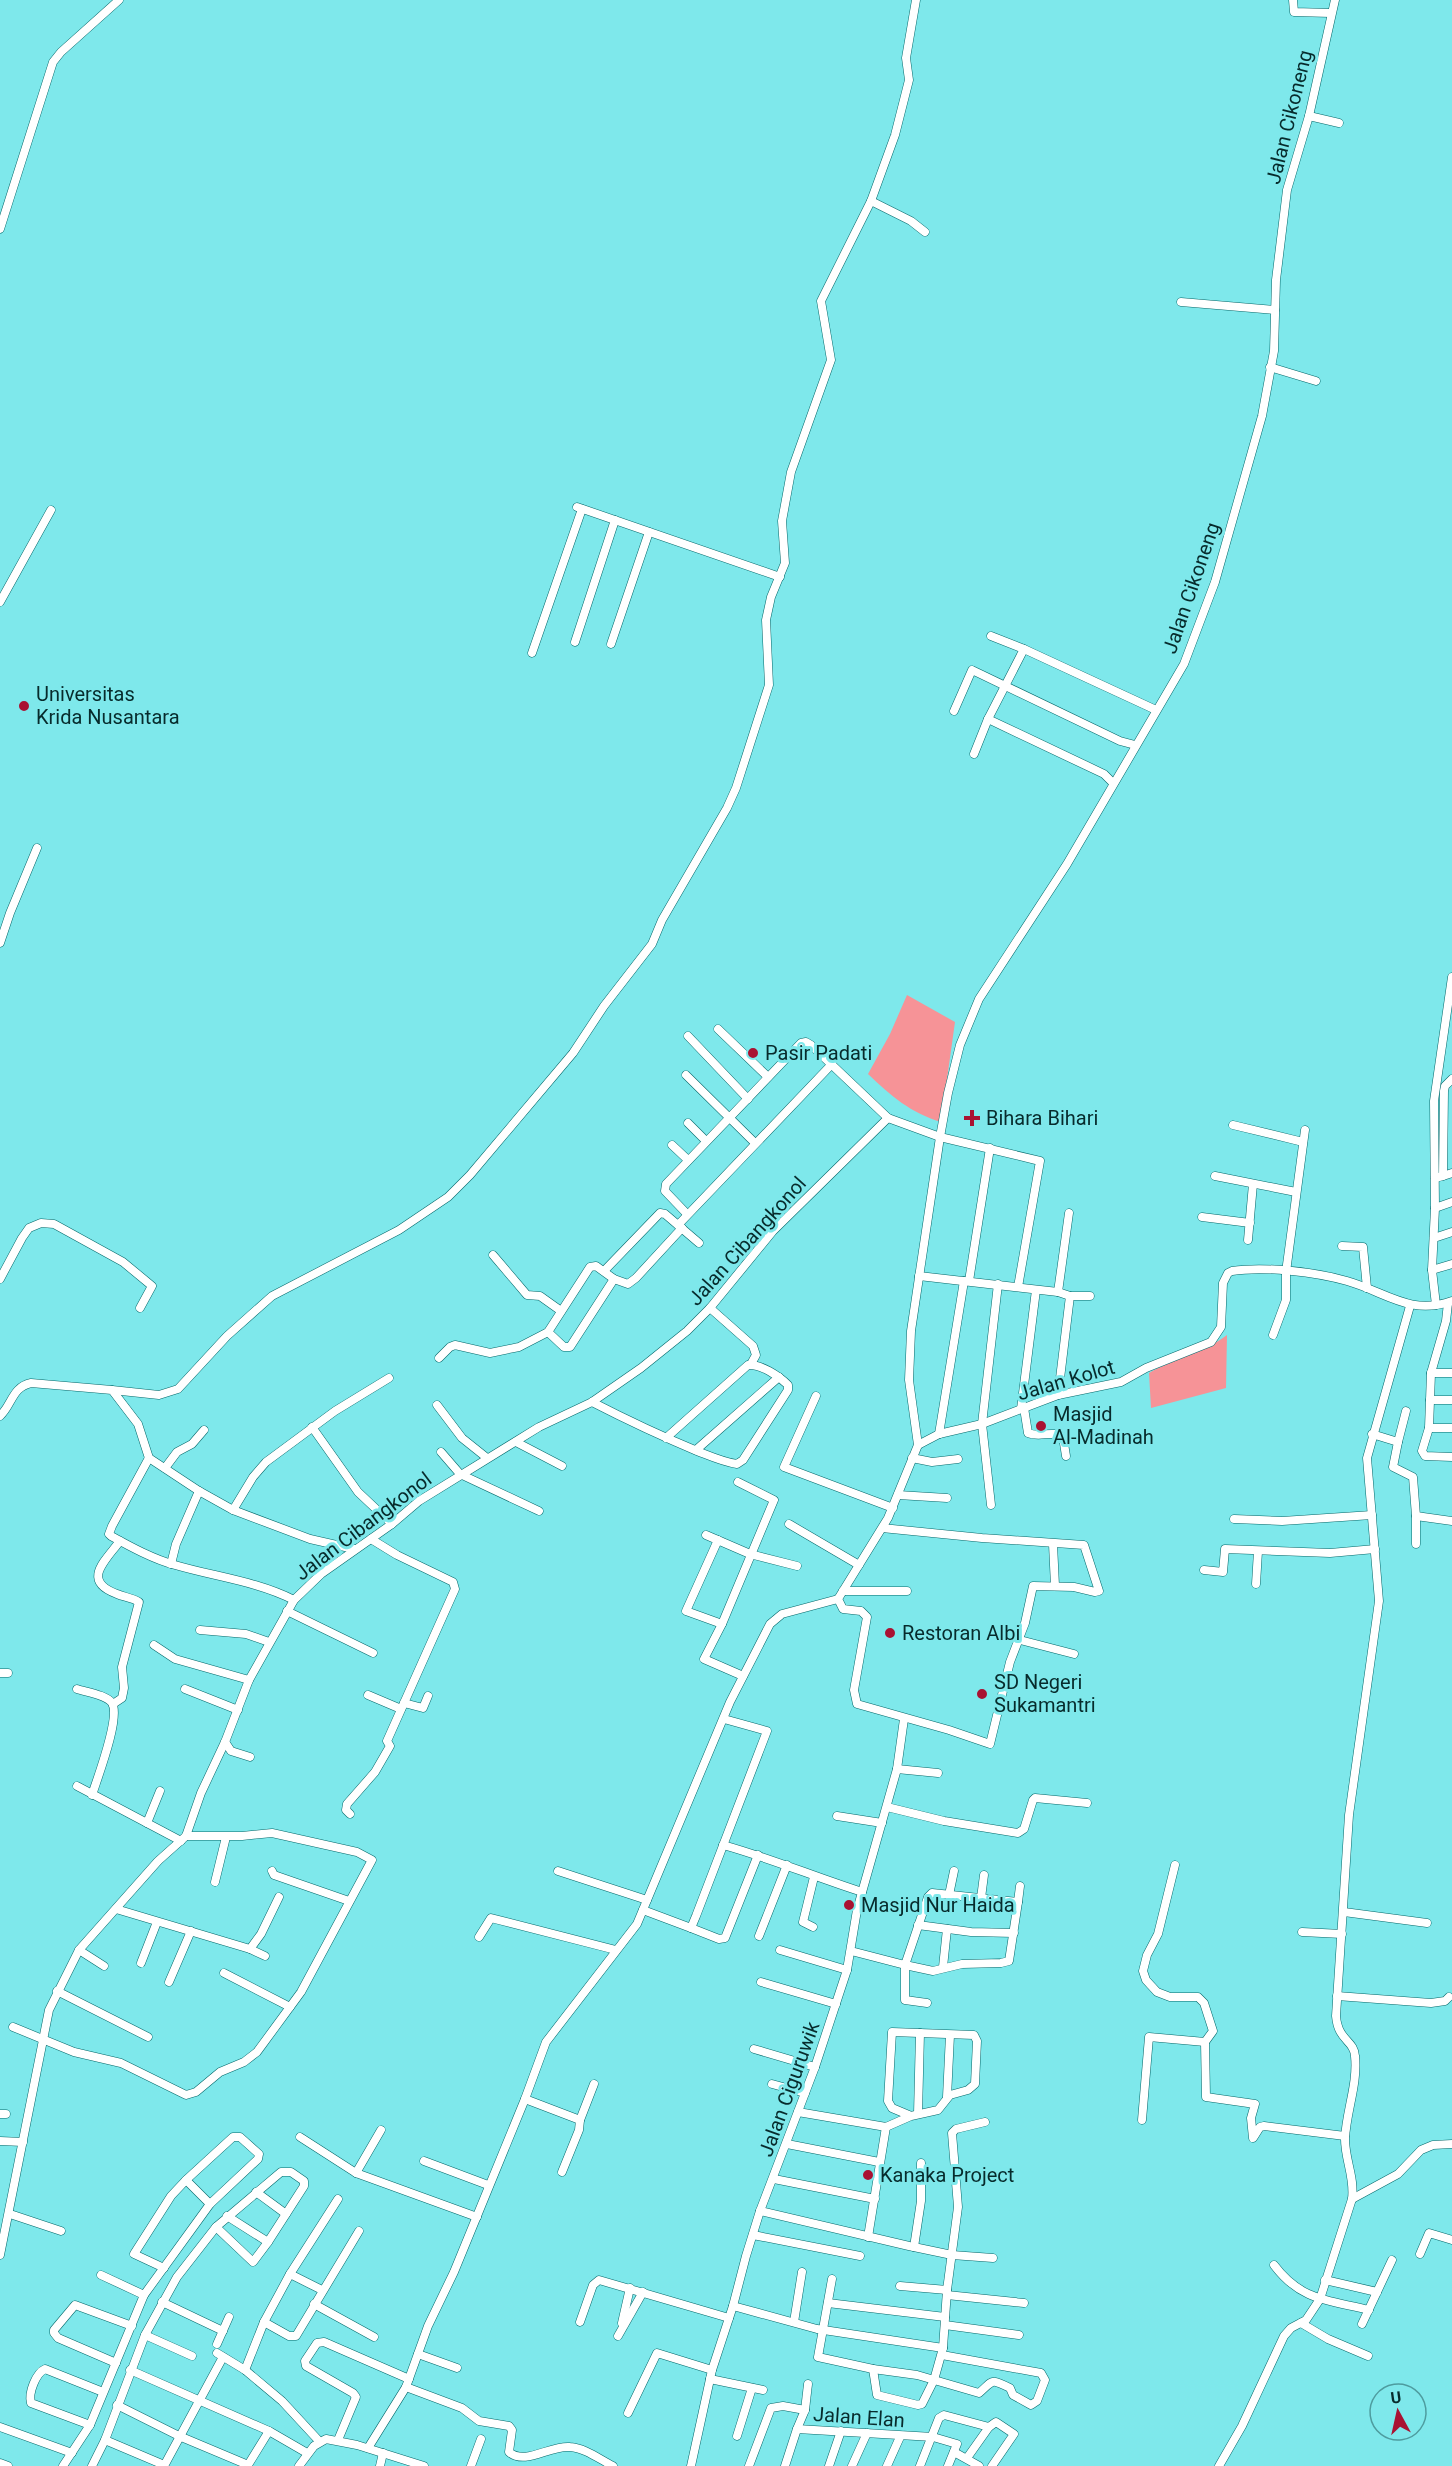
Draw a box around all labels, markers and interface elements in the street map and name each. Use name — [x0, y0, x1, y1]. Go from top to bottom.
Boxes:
street label: Jalan Cikoneng — [1261, 48, 1317, 186]
street label: Jalan Cikoneng — [1157, 519, 1225, 657]
place label: Universitas Krida Nusantara — [36, 682, 180, 729]
marker: Universitas Krida Nusantara — [17, 699, 31, 713]
place label: Pasir Padati — [765, 1041, 872, 1065]
marker: Pasir Padati — [746, 1046, 760, 1060]
place label: Bihara Bihari — [986, 1106, 1098, 1130]
marker: Bihara Bihari — [963, 1109, 981, 1127]
street label: Jalan Cibangkonol — [683, 1172, 811, 1310]
street label: Jalan Kolot — [1015, 1355, 1117, 1405]
place label: Masjid Al-Madinah — [1053, 1402, 1154, 1449]
marker: Masjid Al-Madinah — [1034, 1419, 1048, 1433]
street label: Jalan Cibangkonol — [290, 1467, 436, 1585]
place label: Restoran Albi — [902, 1621, 1020, 1645]
marker: Restoran Albi — [883, 1626, 897, 1640]
place label: SD Negeri Sukamantri — [994, 1670, 1096, 1717]
marker: SD Negeri Sukamantri — [975, 1687, 989, 1701]
place label: Masjid Nur Haida — [861, 1893, 1015, 1917]
marker: Masjid Nur Haida — [842, 1898, 856, 1912]
street label: Jalan Ciguruwik — [754, 2018, 825, 2160]
place label: Kanaka Project — [880, 2163, 1014, 2187]
marker: Kanaka Project — [861, 2168, 875, 2182]
north arrow — [1368, 2382, 1428, 2442]
text: U — [1389, 2387, 1403, 2408]
street label: Jalan Elan — [812, 2402, 906, 2432]

